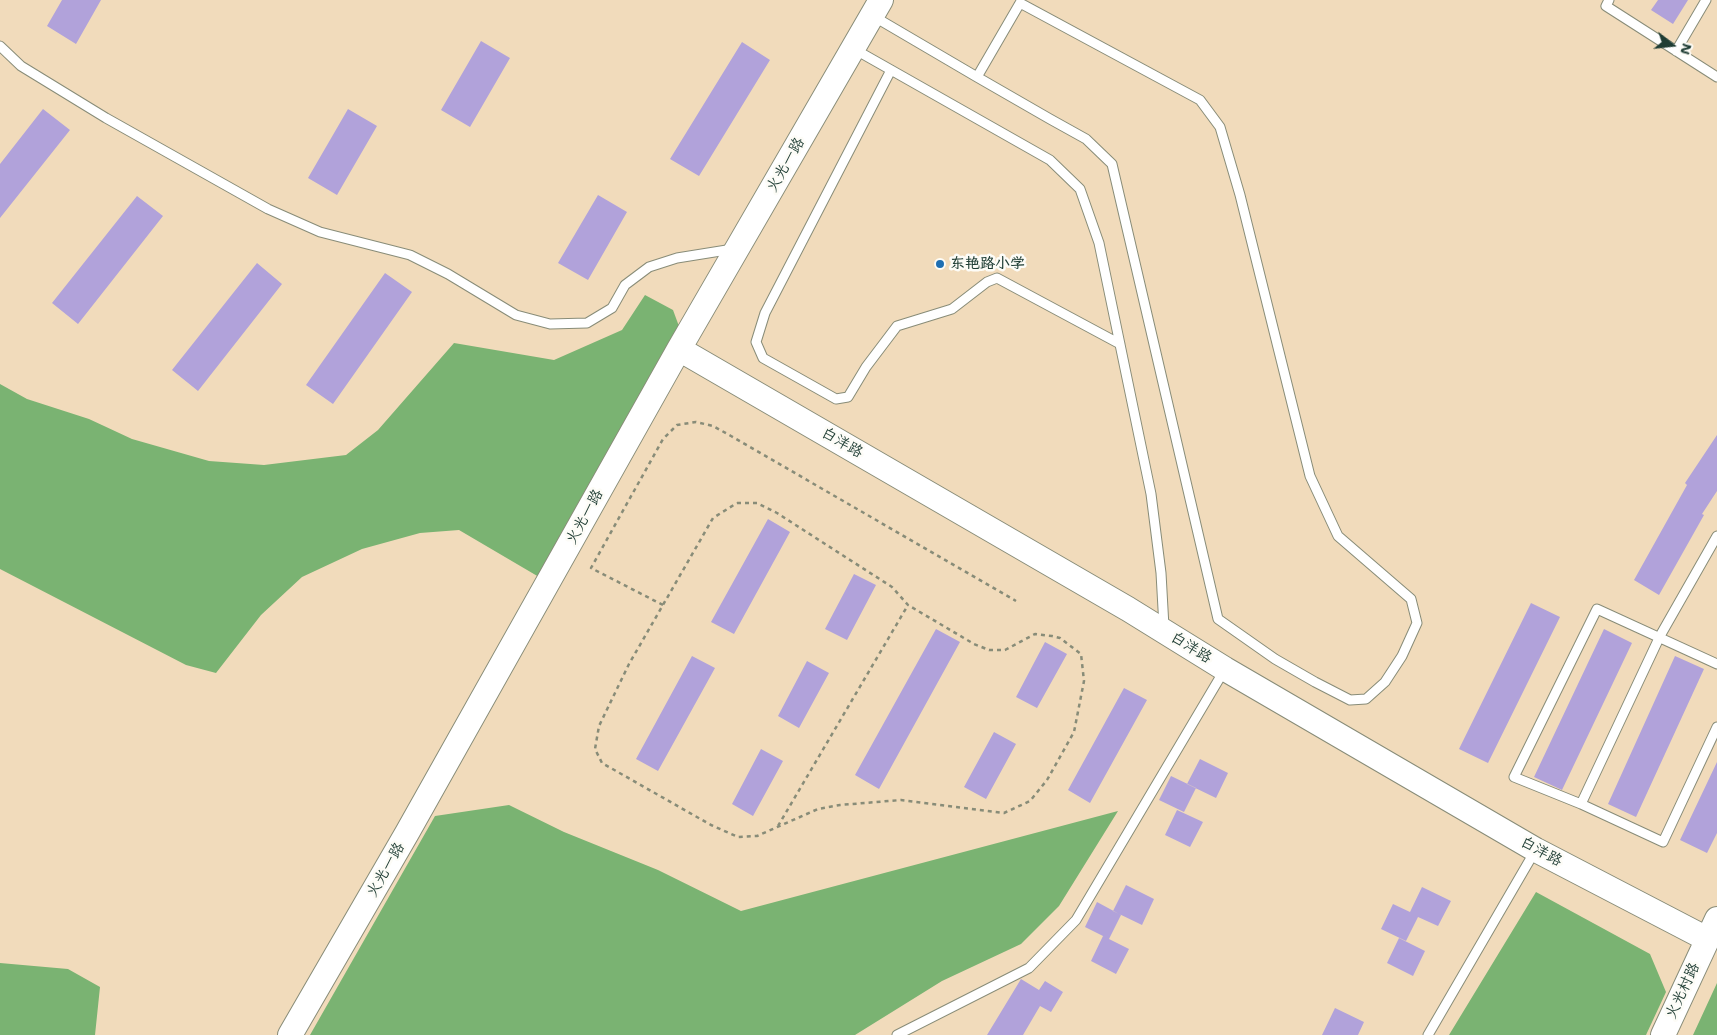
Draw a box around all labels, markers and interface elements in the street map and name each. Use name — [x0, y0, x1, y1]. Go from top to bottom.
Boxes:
north arrow — [1647, 20, 1697, 70]
text: N — [1676, 41, 1697, 57]
street label: 火光一路 — [763, 135, 809, 195]
place label: 东艳路小学 — [950, 255, 1025, 273]
marker: 东艳路小学 — [934, 258, 946, 270]
street label: 白洋路 — [818, 424, 866, 462]
street label: 火光一路 — [563, 486, 607, 548]
street label: 白洋路 — [1167, 628, 1215, 668]
street label: 白洋路 — [1517, 833, 1565, 871]
street label: 火光一路 — [363, 840, 409, 900]
street label: 火光村路 — [1662, 960, 1704, 1022]

